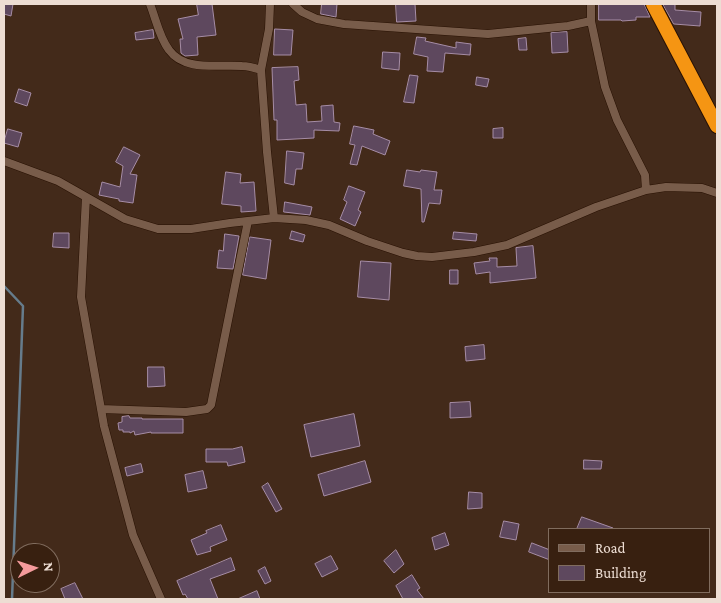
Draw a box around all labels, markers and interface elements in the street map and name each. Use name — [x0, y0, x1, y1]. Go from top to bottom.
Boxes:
legend — [548, 528, 711, 593]
text: Road — [595, 540, 625, 556]
north arrow — [10, 543, 60, 593]
text: N — [41, 562, 57, 572]
text: Building — [595, 565, 646, 581]

